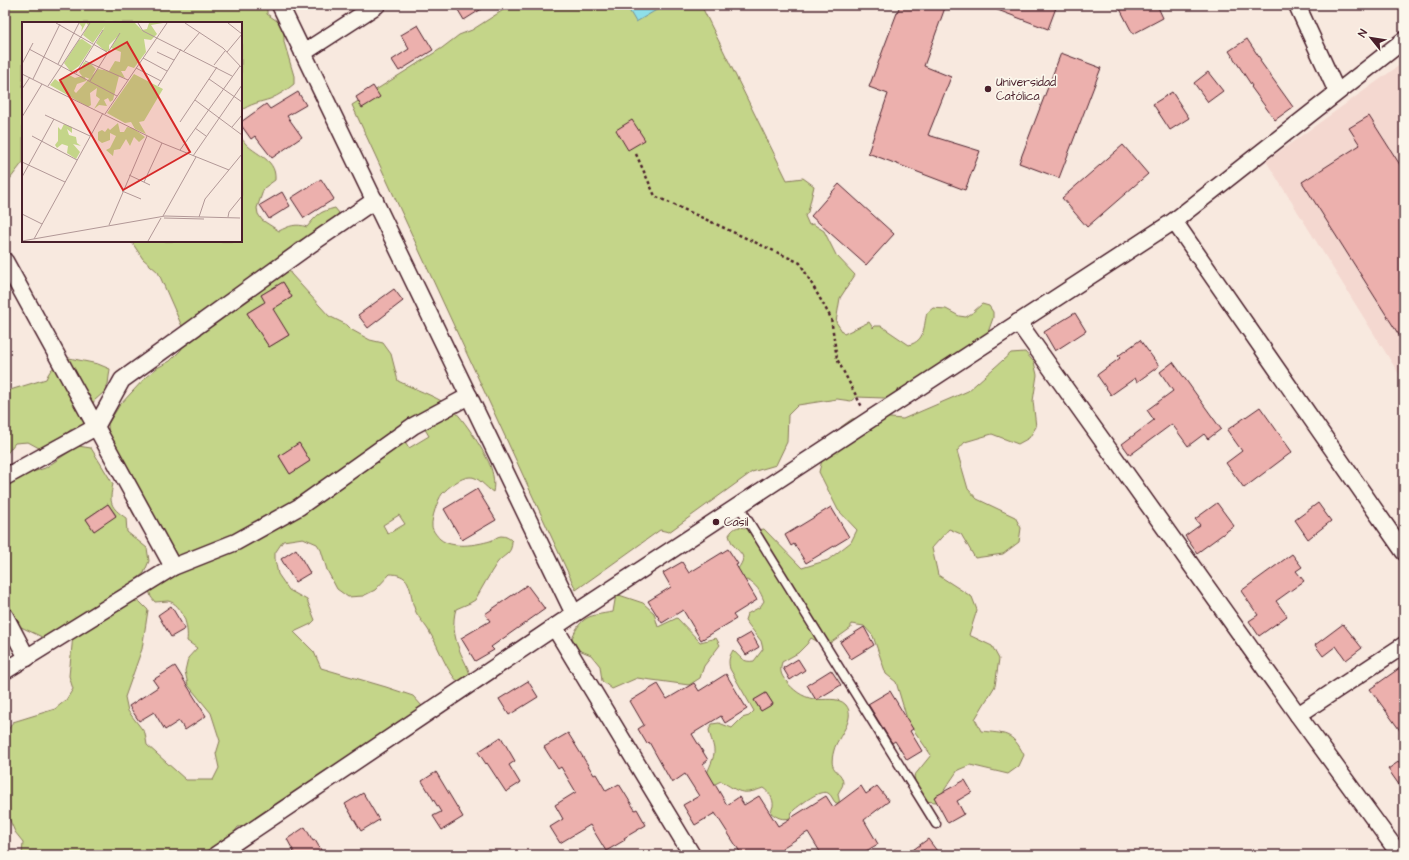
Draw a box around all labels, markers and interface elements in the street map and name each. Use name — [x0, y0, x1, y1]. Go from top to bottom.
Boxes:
north arrow — [1351, 18, 1391, 58]
inset map — [22, 22, 242, 242]
text: N — [1355, 26, 1371, 40]
place label: Universidad Católica — [996, 74, 1056, 105]
marker: Universidad Católica — [983, 84, 993, 94]
place label: Casil — [724, 514, 748, 531]
marker: Casil — [711, 517, 721, 527]

